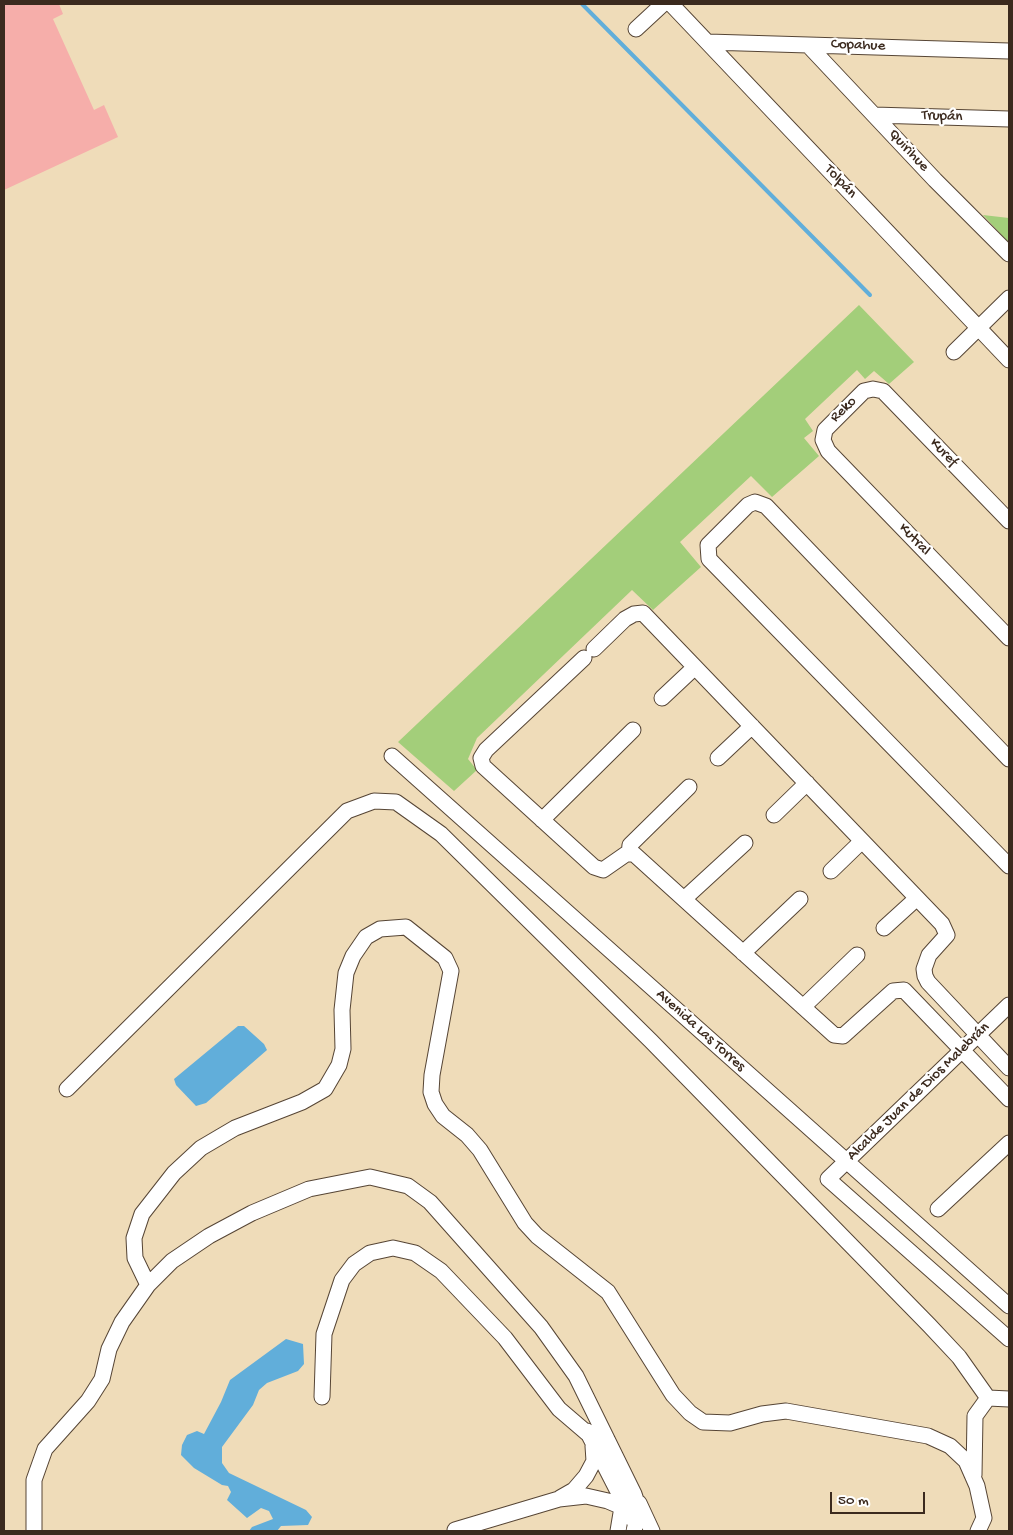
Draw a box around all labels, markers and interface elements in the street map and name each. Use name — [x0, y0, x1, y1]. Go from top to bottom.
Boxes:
street label: Copahue — [830, 36, 886, 56]
street label: Trupán — [921, 107, 963, 127]
street label: Quirihue — [884, 126, 932, 176]
street label: Tolpán — [820, 161, 860, 203]
street label: Reko — [827, 393, 861, 427]
street label: Kuref — [925, 435, 961, 471]
street label: Kutral — [894, 520, 934, 560]
street label: Avenida Las Torres — [651, 986, 749, 1076]
street label: Alcalde Juan de Dios Malebrán — [844, 1019, 994, 1165]
scale bar — [833, 1482, 928, 1514]
text: 50 m — [838, 1492, 869, 1510]

